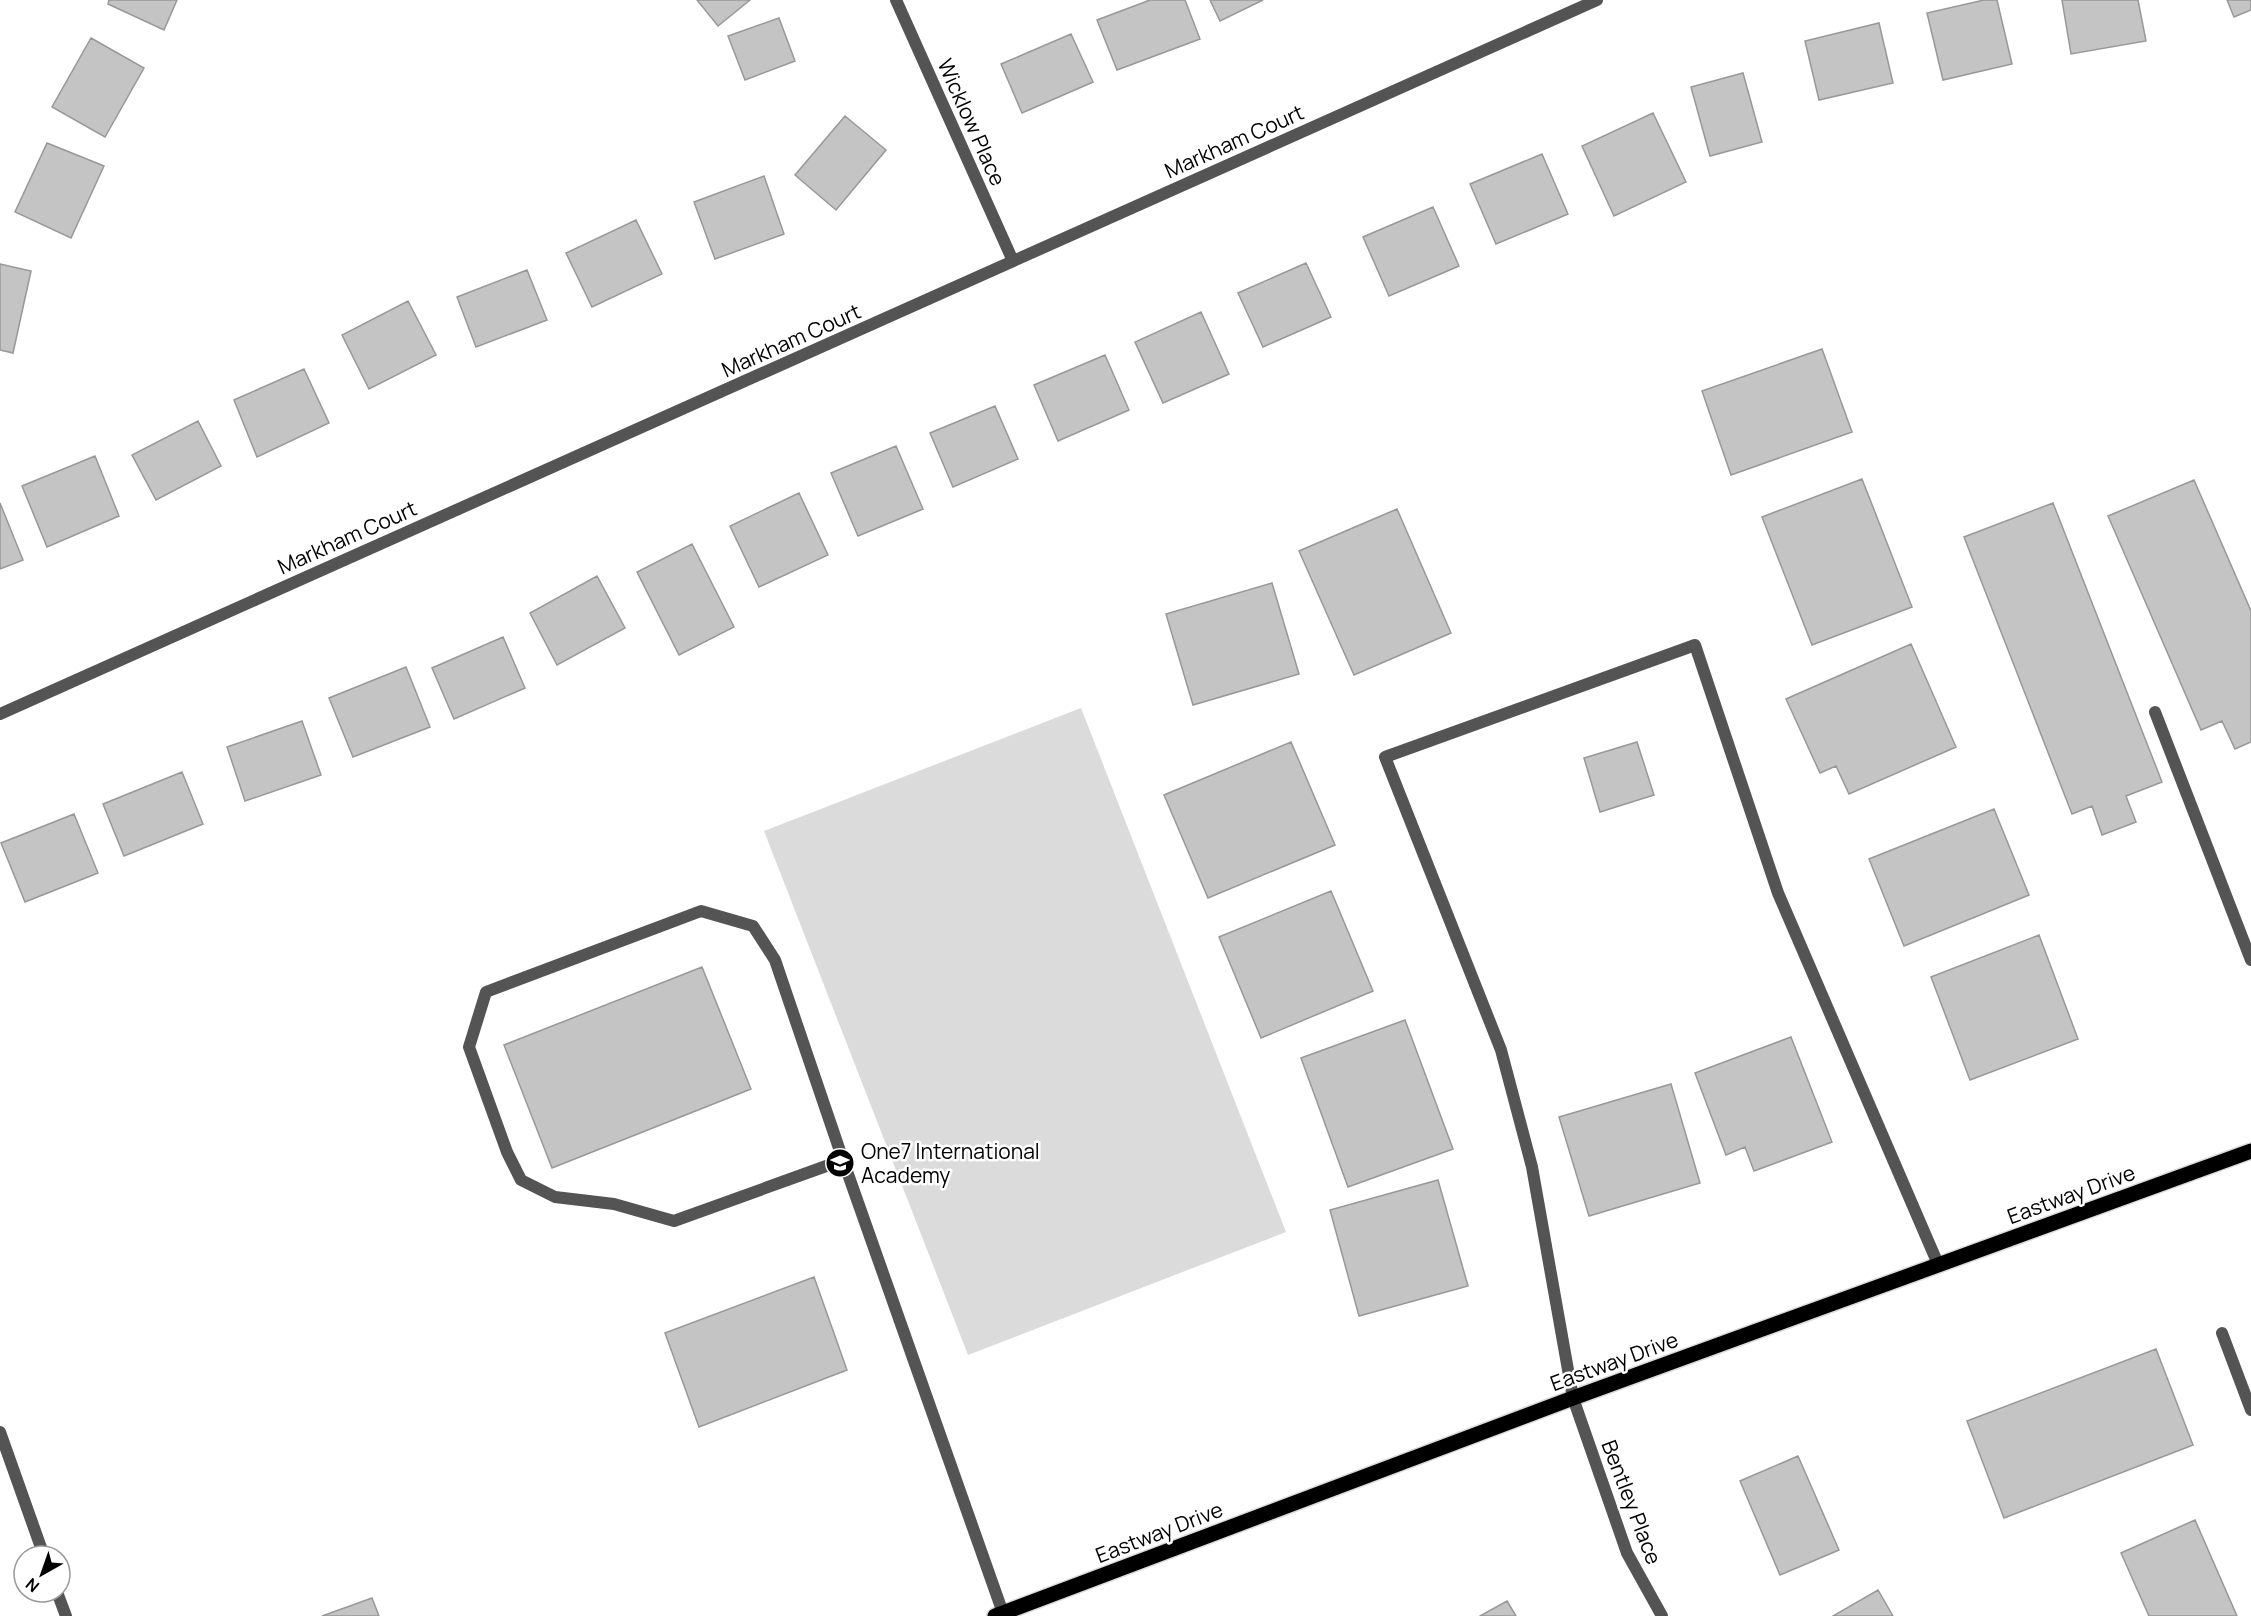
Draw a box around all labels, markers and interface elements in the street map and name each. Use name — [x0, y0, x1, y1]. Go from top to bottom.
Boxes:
street label: Wicklow Place — [932, 54, 1012, 190]
street label: Markham Court — [1160, 98, 1308, 184]
street label: Markham Court — [717, 297, 865, 383]
street label: Markham Court — [273, 494, 421, 580]
place label: One7 International Academy — [861, 1137, 1040, 1189]
school or university icon: One7 International Academy — [824, 1147, 856, 1179]
street label: Eastway Drive — [2003, 1158, 2139, 1230]
street label: Eastway Drive — [1546, 1325, 1682, 1397]
street label: Bentley Place — [1595, 1436, 1669, 1568]
street label: Eastway Drive — [1091, 1495, 1227, 1569]
north arrow — [12, 1544, 72, 1604]
text: N — [21, 1573, 44, 1598]

